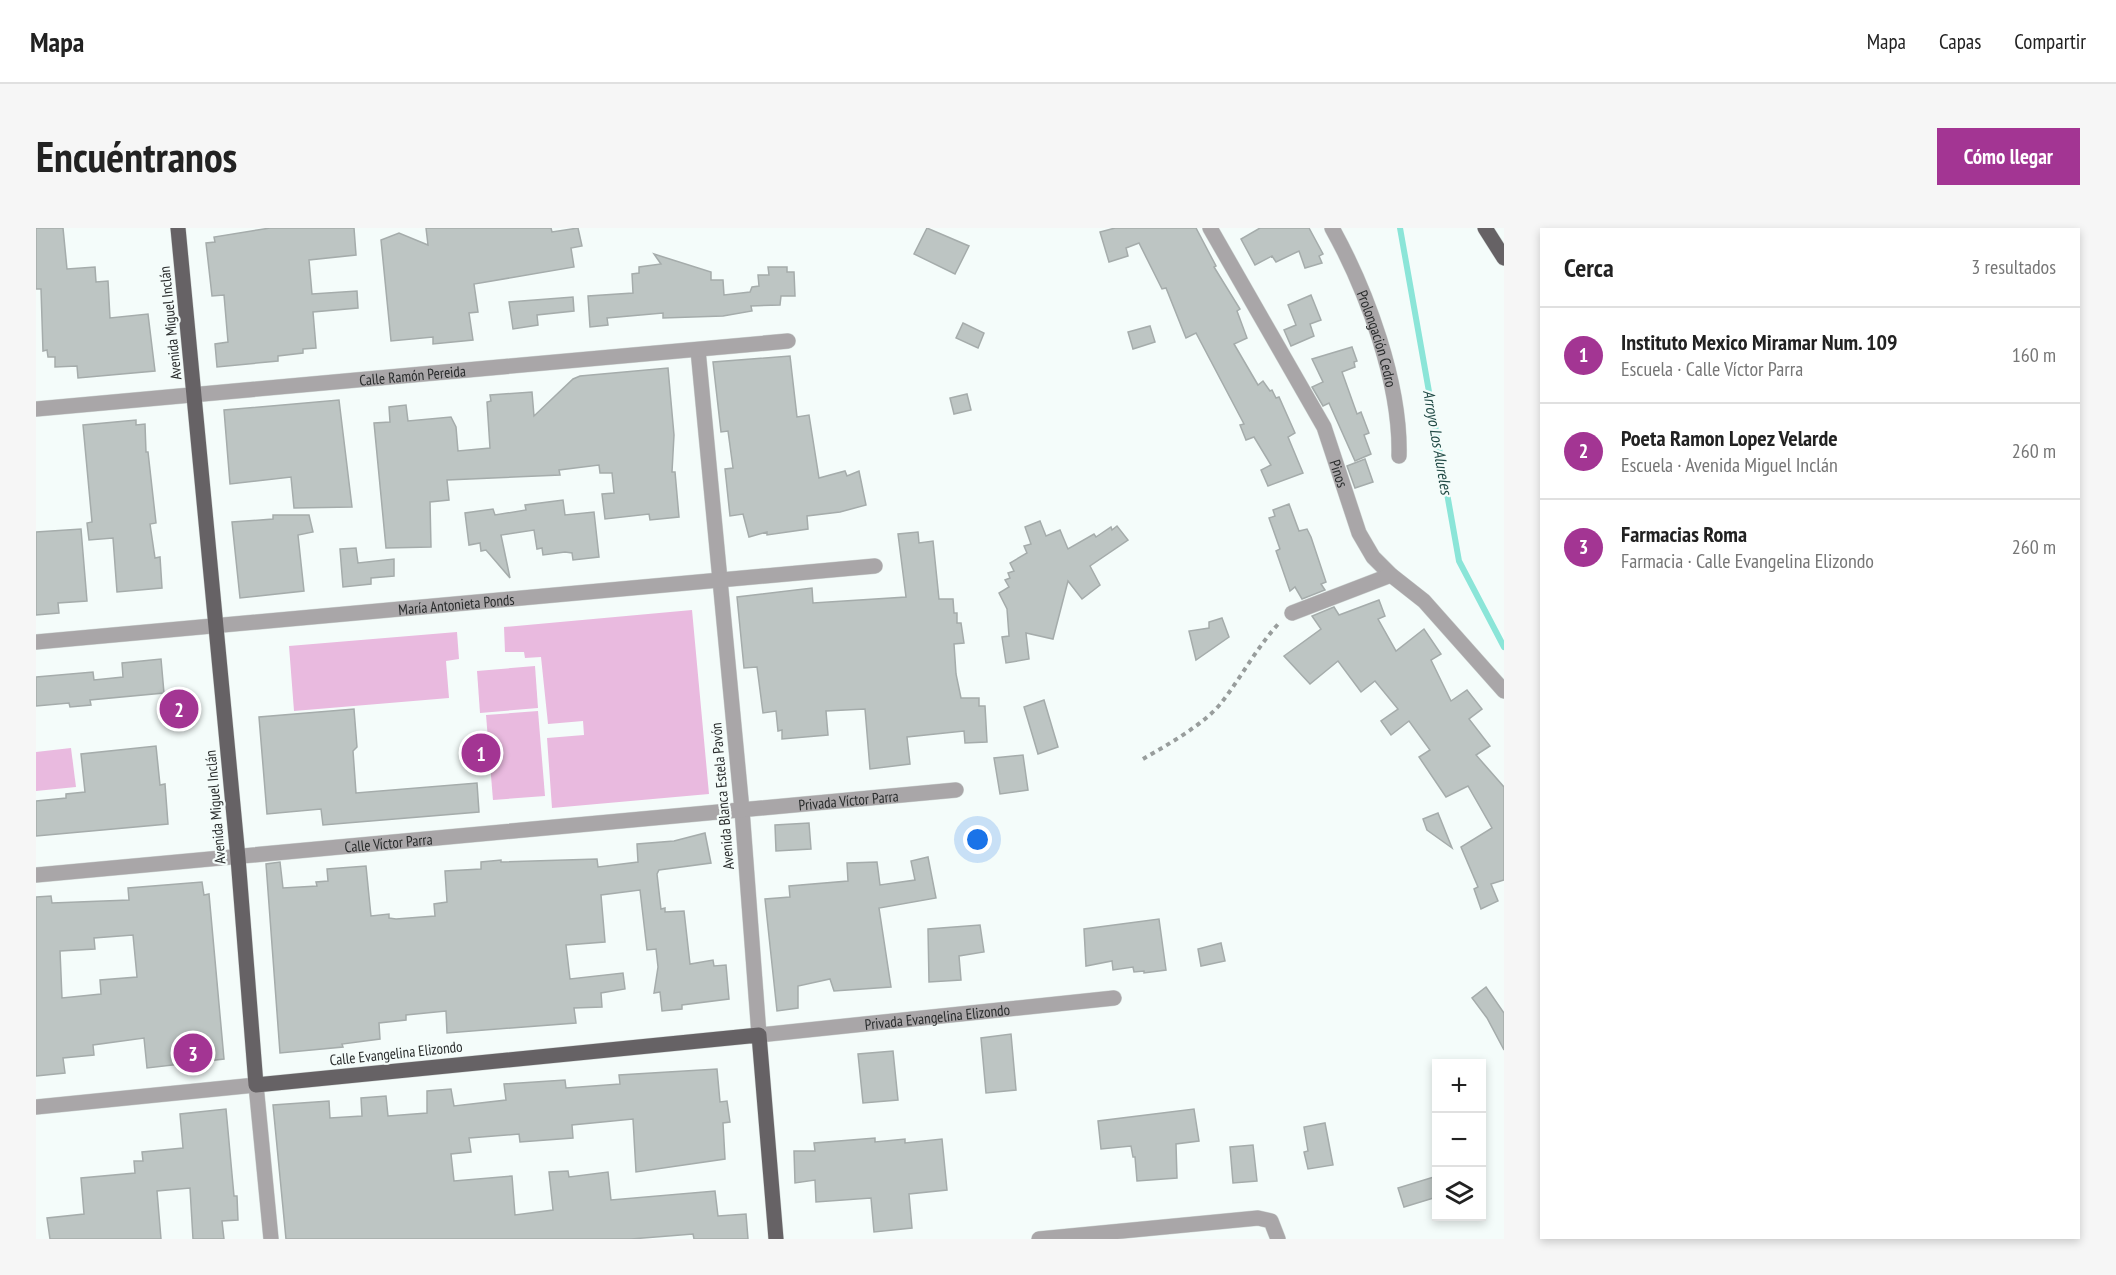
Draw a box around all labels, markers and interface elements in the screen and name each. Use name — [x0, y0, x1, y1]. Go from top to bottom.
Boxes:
text: Mapa — [30, 23, 84, 60]
text: Mapa — [1867, 28, 1906, 55]
text: Capas — [1939, 28, 1981, 55]
text: Compartir — [2014, 28, 2086, 55]
button: Cómo llegar — [1937, 128, 2080, 185]
text: Encuéntranos — [36, 129, 237, 184]
text: Cerca — [1564, 251, 1614, 284]
text: 3 resultados — [1971, 254, 2056, 280]
street label: Avenida Miguel Inclán — [155, 265, 185, 381]
street label: Prolongación Cedro — [1353, 287, 1401, 389]
text: Instituto Mexico Miramar Num. 109 — [1621, 328, 1897, 356]
text: 1 — [1579, 342, 1588, 368]
text: 160 m — [2012, 342, 2056, 368]
text: Escuela · Calle Víctor Parra — [1621, 356, 1803, 382]
street label: Calle Ramón Pereida — [358, 361, 467, 389]
water label: Arroyo Los Alureles — [1419, 388, 1457, 497]
text: Poeta Ramon Lopez Velarde — [1621, 424, 1838, 452]
text: 2 — [1579, 438, 1588, 464]
text: 260 m — [2012, 438, 2056, 464]
text: Escuela · Avenida Miguel Inclán — [1621, 452, 1838, 478]
street label: Pinos — [1326, 457, 1353, 490]
text: Farmacias Roma — [1621, 520, 1747, 548]
text: 3 — [1579, 534, 1588, 560]
text: 260 m — [2012, 534, 2056, 560]
text: Farmacia · Calle Evangelina Elizondo — [1621, 548, 1874, 574]
street label: María Antonieta Ponds — [397, 589, 515, 619]
pin: 2 — [160, 686, 198, 732]
street label: Avenida Blanca Estela Pavón — [706, 722, 738, 870]
pin: 1 — [462, 730, 500, 776]
street label: Avenida Miguel Inclán — [201, 749, 229, 865]
street label: Privada Víctor Parra — [798, 786, 899, 814]
your location — [963, 825, 992, 854]
street label: Calle Víctor Parra — [344, 829, 433, 856]
street label: Privada Evangelina Elizondo — [864, 999, 1011, 1033]
pin: 3 — [174, 1030, 212, 1076]
street label: Calle Evangelina Elizondo — [329, 1037, 463, 1069]
map controls — [1432, 1059, 1486, 1221]
button: + — [1432, 1059, 1486, 1113]
button: − — [1432, 1113, 1486, 1167]
button: layers — [1432, 1167, 1486, 1221]

